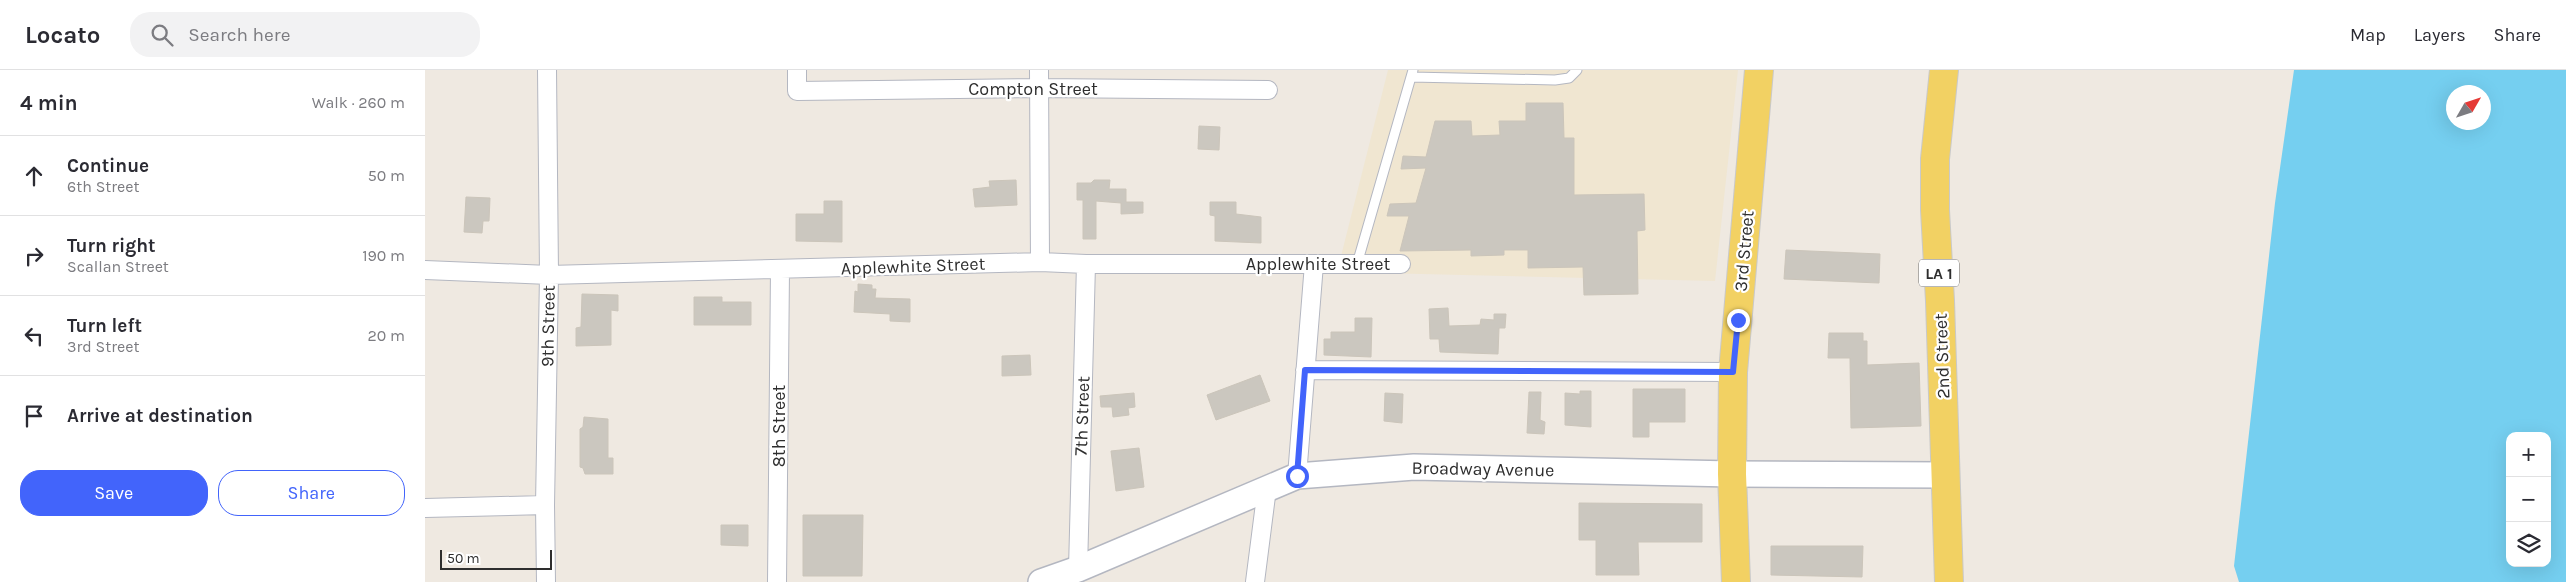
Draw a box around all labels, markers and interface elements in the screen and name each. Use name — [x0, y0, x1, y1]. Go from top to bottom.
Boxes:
search box — [130, 12, 480, 57]
text: Locato — [25, 21, 100, 49]
icon: search — [148, 21, 176, 49]
text: Search here — [188, 24, 290, 46]
text: Map — [2350, 24, 2386, 46]
text: Layers — [2414, 24, 2466, 46]
text: Share — [2494, 24, 2541, 46]
street label: Compton Street — [968, 78, 1098, 100]
north arrow — [2446, 85, 2491, 130]
text: 4 min — [20, 91, 78, 115]
text: Walk · 260 m — [312, 93, 405, 112]
text: Continue — [67, 155, 149, 177]
icon: ahead — [20, 162, 48, 190]
text: 50 m — [368, 166, 405, 185]
text: 6th Street — [67, 177, 140, 196]
street label: 3rd Street — [1729, 209, 1759, 293]
text: Turn right — [67, 235, 156, 257]
icon: right — [20, 242, 48, 270]
text: 190 m — [362, 246, 405, 265]
street label: Applewhite Street — [840, 252, 986, 280]
street label: Applewhite Street — [1246, 253, 1391, 275]
text: Scallan Street — [67, 257, 169, 276]
road number: LA 1 — [1919, 260, 1959, 287]
street label: 9th Street — [536, 285, 560, 367]
route end — [1727, 309, 1750, 332]
street label: 2nd Street — [1930, 313, 1954, 399]
text: Turn left — [67, 315, 142, 337]
icon: left — [20, 322, 48, 350]
text: 20 m — [367, 326, 405, 345]
text: 3rd Street — [67, 337, 139, 356]
street label: 7th Street — [1070, 376, 1094, 456]
street label: 8th Street — [768, 385, 790, 467]
icon: arrive — [20, 402, 48, 430]
text: Arrive at destination — [67, 405, 253, 427]
map controls — [2506, 432, 2551, 567]
button: + — [2506, 432, 2551, 477]
street label: Broadway Avenue — [1411, 457, 1555, 481]
route start — [1286, 465, 1309, 488]
button: Save — [20, 470, 208, 516]
button: Share — [218, 470, 405, 516]
button: − — [2506, 477, 2551, 522]
button: layers — [2506, 522, 2551, 567]
scale bar — [440, 547, 553, 570]
text: 50 m — [447, 550, 480, 567]

